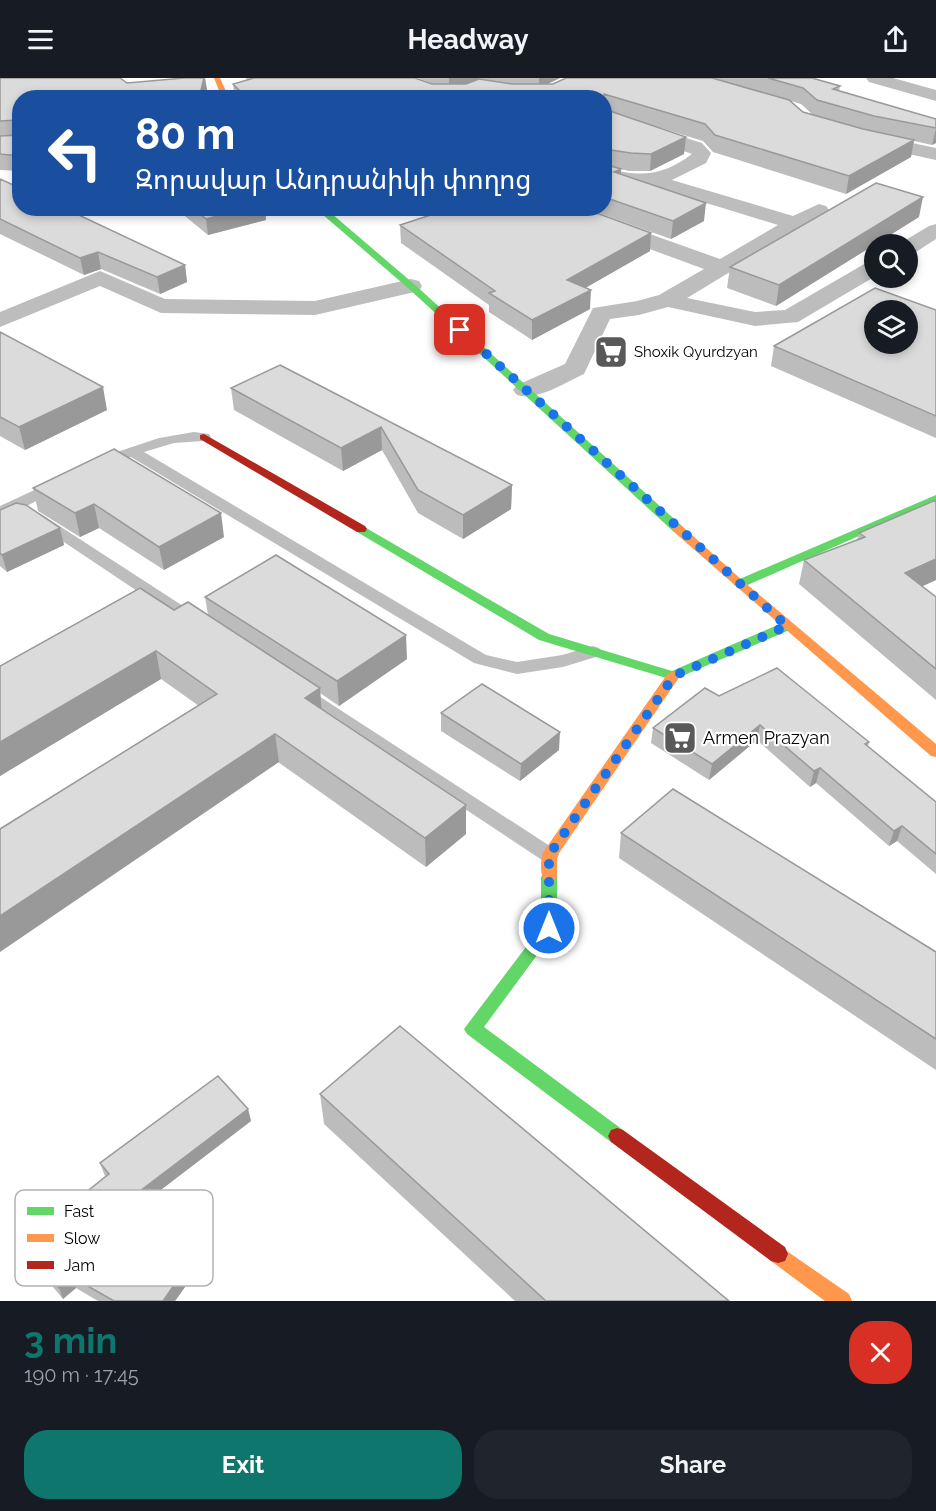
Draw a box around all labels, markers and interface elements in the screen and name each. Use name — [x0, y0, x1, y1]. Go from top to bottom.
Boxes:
icon: menu — [24, 23, 57, 56]
icon: share — [879, 23, 912, 56]
text: Headway — [408, 24, 529, 55]
text: 80 m — [135, 110, 235, 159]
icon: left — [36, 114, 114, 192]
text: Զորավար Անդրանիկի փողոց — [135, 164, 532, 195]
map controls — [864, 234, 918, 354]
button: search — [864, 234, 918, 288]
button: layers — [864, 300, 918, 354]
pin — [434, 304, 485, 355]
icon: arrive — [443, 313, 476, 346]
supermarket icon: Shoxik Qyurdzyan — [593, 334, 629, 370]
place label: Shoxik Qyurdzyan — [634, 343, 758, 361]
supermarket icon: Armen Prazyan — [662, 720, 698, 756]
place label: Armen Prazyan — [703, 727, 830, 748]
position arrow — [517, 896, 581, 960]
legend — [15, 1190, 213, 1286]
text: Fast — [64, 1202, 95, 1221]
text: Slow — [64, 1229, 100, 1248]
text: Jam — [64, 1256, 95, 1275]
text: 3 min — [24, 1319, 117, 1361]
button: close — [849, 1321, 912, 1384]
text: 190 m · 17:45 — [24, 1363, 139, 1387]
button: Exit — [24, 1430, 462, 1499]
button: Share — [474, 1430, 912, 1499]

